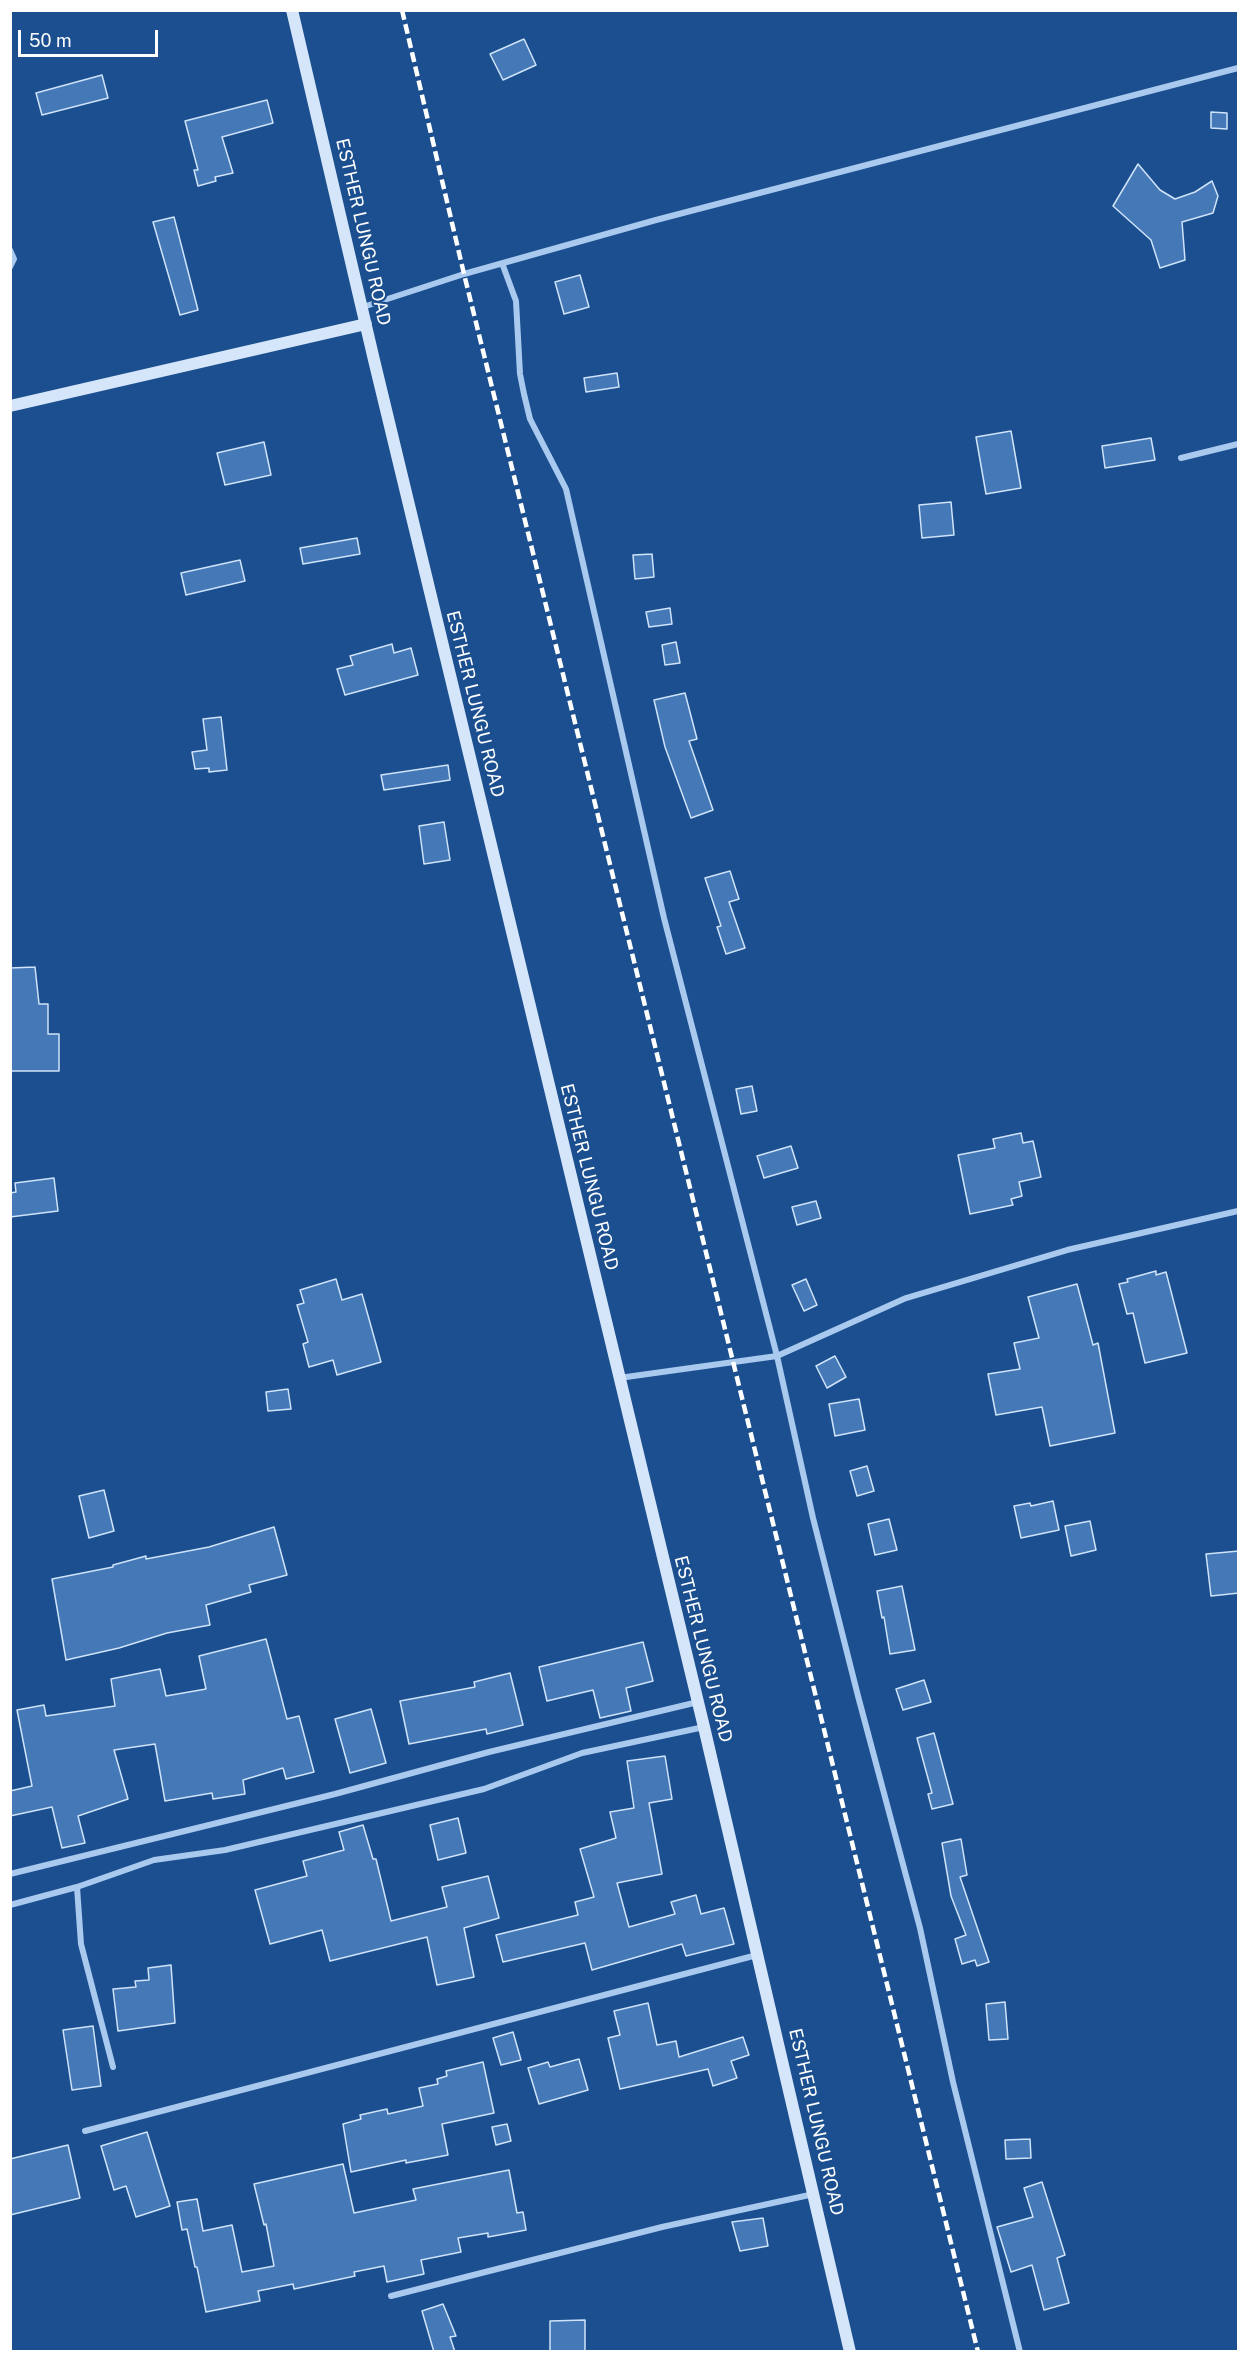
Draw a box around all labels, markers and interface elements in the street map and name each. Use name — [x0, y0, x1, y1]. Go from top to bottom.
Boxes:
scale bar — [21, 18, 160, 56]
text: 50 m — [29, 30, 72, 51]
street label: ESTHER LUNGU ROAD — [331, 136, 395, 328]
street label: ESTHER LUNGU ROAD — [441, 608, 509, 800]
street label: ESTHER LUNGU ROAD — [555, 1081, 623, 1273]
street label: ESTHER LUNGU ROAD — [669, 1553, 737, 1745]
street label: ESTHER LUNGU ROAD — [784, 2026, 848, 2218]

